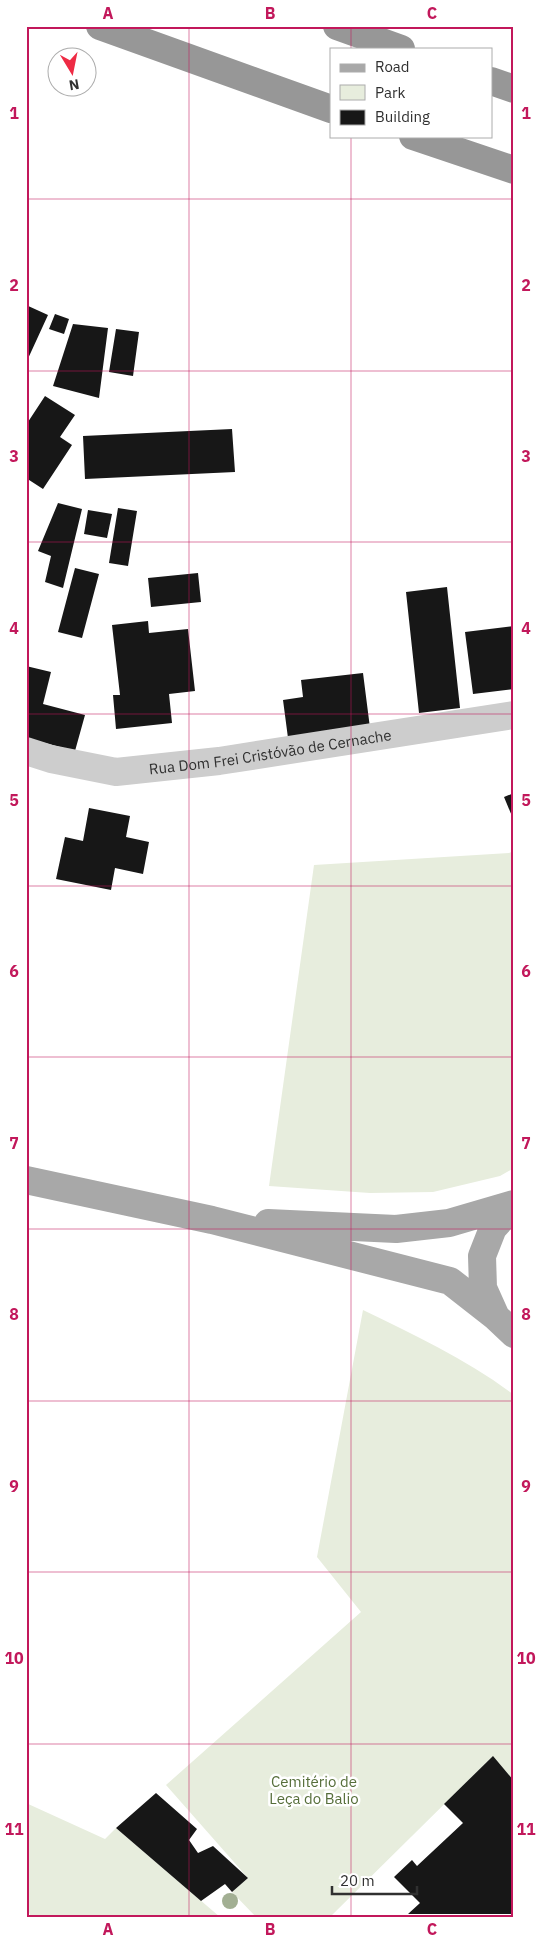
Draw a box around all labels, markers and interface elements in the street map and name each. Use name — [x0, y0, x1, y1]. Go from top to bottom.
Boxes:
text: A — [103, 3, 114, 23]
text: B — [265, 3, 276, 23]
text: C — [427, 3, 437, 23]
north arrow — [48, 48, 98, 98]
legend — [330, 48, 492, 138]
text: Road — [375, 57, 410, 76]
text: N — [68, 75, 81, 95]
text: Park — [375, 83, 405, 102]
text: 1 — [9, 103, 19, 123]
text: 1 — [521, 103, 531, 123]
text: Building — [375, 107, 430, 126]
text: 2 — [9, 275, 19, 295]
text: 2 — [521, 275, 531, 295]
text: 3 — [9, 446, 19, 466]
text: 3 — [521, 446, 531, 466]
text: 4 — [9, 618, 19, 638]
text: 4 — [521, 618, 531, 638]
street label: Rua Dom Frei Cristóvão de Cernache — [148, 725, 393, 778]
text: 5 — [9, 790, 19, 810]
text: 5 — [521, 790, 531, 810]
text: 6 — [9, 961, 19, 981]
text: 6 — [521, 961, 531, 981]
text: 7 — [9, 1133, 19, 1153]
text: 7 — [521, 1133, 531, 1153]
text: 8 — [9, 1304, 19, 1324]
text: 8 — [521, 1304, 531, 1324]
text: 9 — [9, 1476, 19, 1496]
text: 9 — [521, 1476, 531, 1496]
text: 10 — [4, 1648, 24, 1668]
text: 10 — [516, 1648, 536, 1668]
park label: Cemitério de Leça do Balio — [269, 1772, 359, 1808]
text: 11 — [4, 1819, 24, 1839]
text: 11 — [516, 1819, 536, 1839]
scale bar — [332, 1863, 418, 1895]
text: 20 m — [340, 1871, 375, 1890]
text: A — [103, 1919, 114, 1939]
text: B — [265, 1919, 276, 1939]
text: C — [427, 1919, 437, 1939]

